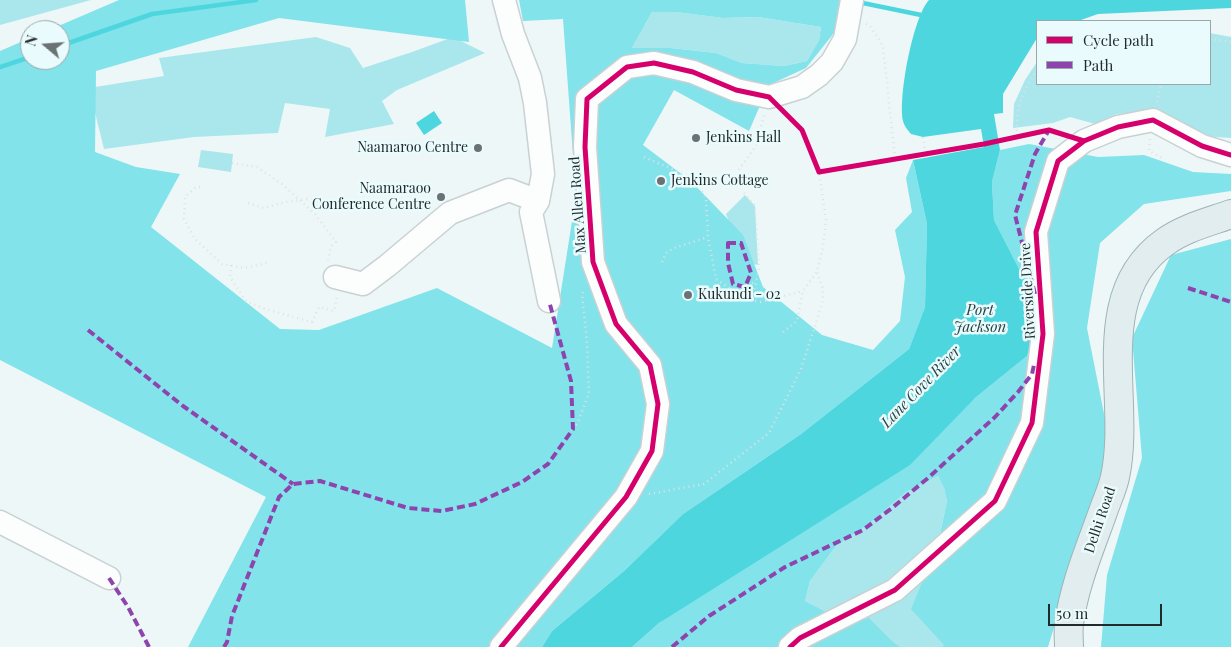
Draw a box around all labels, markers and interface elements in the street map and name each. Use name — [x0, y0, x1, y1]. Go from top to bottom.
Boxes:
north arrow — [20, 20, 70, 70]
legend — [1036, 20, 1211, 85]
text: Cycle path — [1083, 30, 1154, 50]
text: N — [21, 33, 42, 48]
text: Path — [1083, 55, 1113, 75]
place label: Jenkins Hall — [706, 130, 781, 146]
marker: Jenkins Hall — [690, 132, 702, 144]
place label: Naamaroo Centre — [357, 140, 468, 156]
marker: Naamaroo Centre — [472, 142, 484, 154]
street label: Max Allen Road — [566, 156, 590, 254]
place label: Jenkins Cottage — [671, 173, 769, 189]
marker: Jenkins Cottage — [655, 175, 667, 187]
place label: Naamaraoo Conference Centre — [312, 181, 431, 213]
marker: Naamaraoo Conference Centre — [435, 191, 447, 203]
street label: Riverside Drive — [1017, 242, 1039, 340]
place label: Kukundi - 02 — [698, 287, 781, 303]
marker: Kukundi - 02 — [682, 289, 694, 301]
water label: Port Jackson — [954, 301, 1006, 336]
water label: Lane Cove River — [878, 342, 964, 432]
street label: Delhi Road — [1081, 485, 1119, 555]
scale bar — [1051, 594, 1165, 626]
text: 50 m — [1056, 603, 1088, 623]

